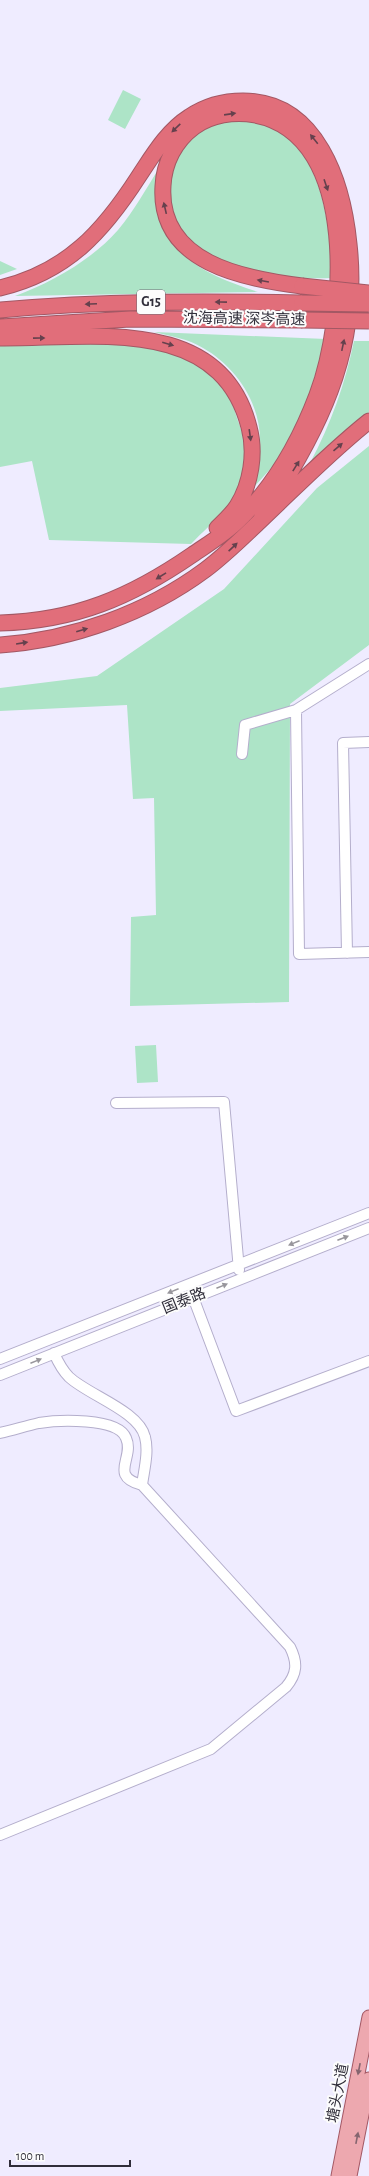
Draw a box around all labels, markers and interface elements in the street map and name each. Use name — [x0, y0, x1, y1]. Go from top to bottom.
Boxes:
one-way arrow — [223, 111, 236, 117]
one-way arrow — [171, 123, 181, 133]
one-way arrow — [310, 134, 319, 145]
one-way arrow — [323, 179, 329, 191]
one-way arrow — [162, 202, 168, 214]
one-way arrow — [257, 277, 269, 283]
road number: G15 — [137, 290, 165, 314]
one-way arrow — [214, 299, 227, 305]
one-way arrow — [84, 301, 97, 307]
street label: 沈海高速 深岑高速 — [183, 309, 305, 328]
one-way arrow — [33, 335, 46, 341]
one-way arrow — [341, 339, 347, 351]
one-way arrow — [163, 341, 175, 347]
one-way arrow — [248, 429, 254, 441]
one-way arrow — [333, 442, 344, 451]
one-way arrow — [292, 461, 300, 471]
one-way arrow — [228, 542, 238, 551]
one-way arrow — [156, 572, 166, 580]
one-way arrow — [76, 626, 89, 632]
one-way arrow — [16, 640, 28, 646]
one-way arrow — [337, 1235, 349, 1241]
one-way arrow — [287, 1240, 299, 1246]
one-way arrow — [216, 1282, 228, 1288]
street label: 国泰路 — [160, 1285, 208, 1316]
one-way arrow — [166, 1288, 178, 1294]
one-way arrow — [31, 1357, 43, 1363]
street label: 塘头大道 — [323, 2062, 351, 2124]
one-way arrow — [355, 2063, 361, 2075]
one-way arrow — [355, 2132, 361, 2144]
scale bar — [10, 2142, 130, 2168]
text: 100 m — [16, 2150, 44, 2162]

